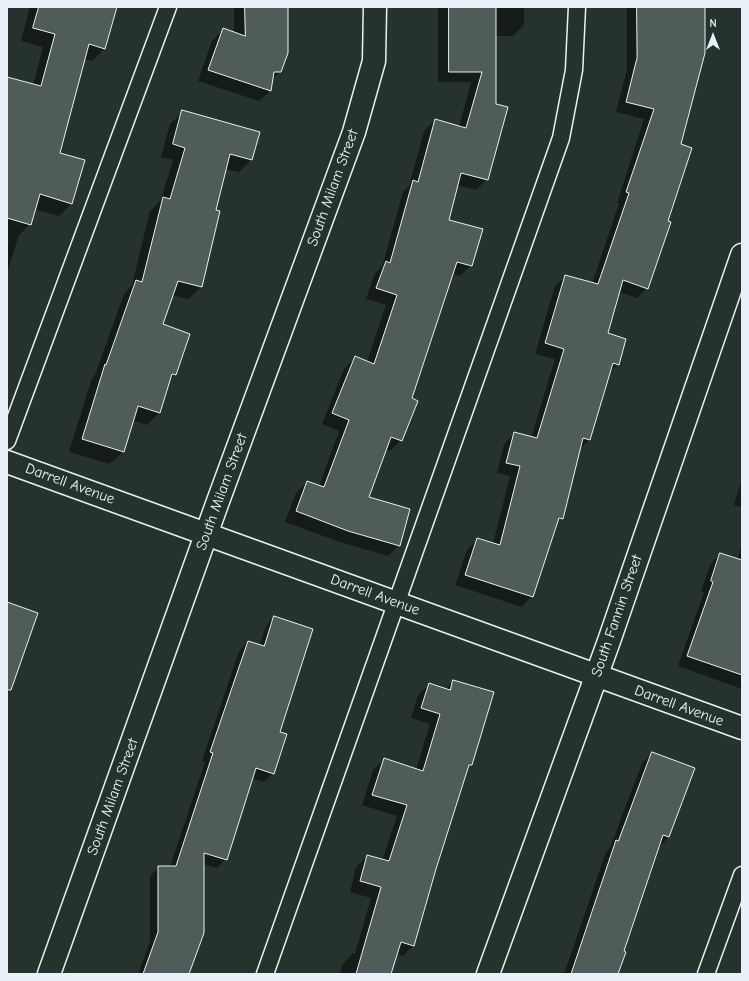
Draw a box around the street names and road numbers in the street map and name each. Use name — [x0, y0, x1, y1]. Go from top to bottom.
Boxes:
street label: South Milam Street — [303, 127, 363, 249]
street label: South Milam Street — [192, 431, 252, 553]
street label: Darrell Avenue — [23, 460, 117, 508]
street label: South Fannin Street — [588, 553, 646, 679]
street label: Darrell Avenue — [328, 571, 422, 619]
street label: Darrell Avenue — [632, 682, 726, 730]
street label: South Milam Street — [83, 736, 143, 858]

